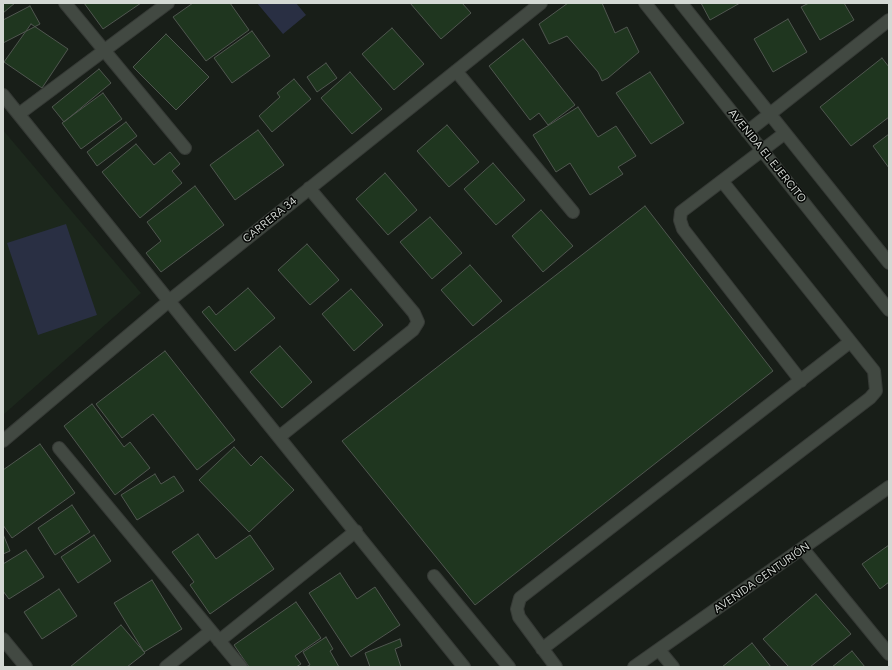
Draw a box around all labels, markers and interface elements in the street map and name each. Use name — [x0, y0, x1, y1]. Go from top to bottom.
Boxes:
street label: AVENIDA EL EJERCITO — [725, 107, 809, 205]
street label: CARRERA 34 — [240, 194, 300, 246]
street label: AVENIDA CENTURIÓN — [712, 540, 812, 616]

